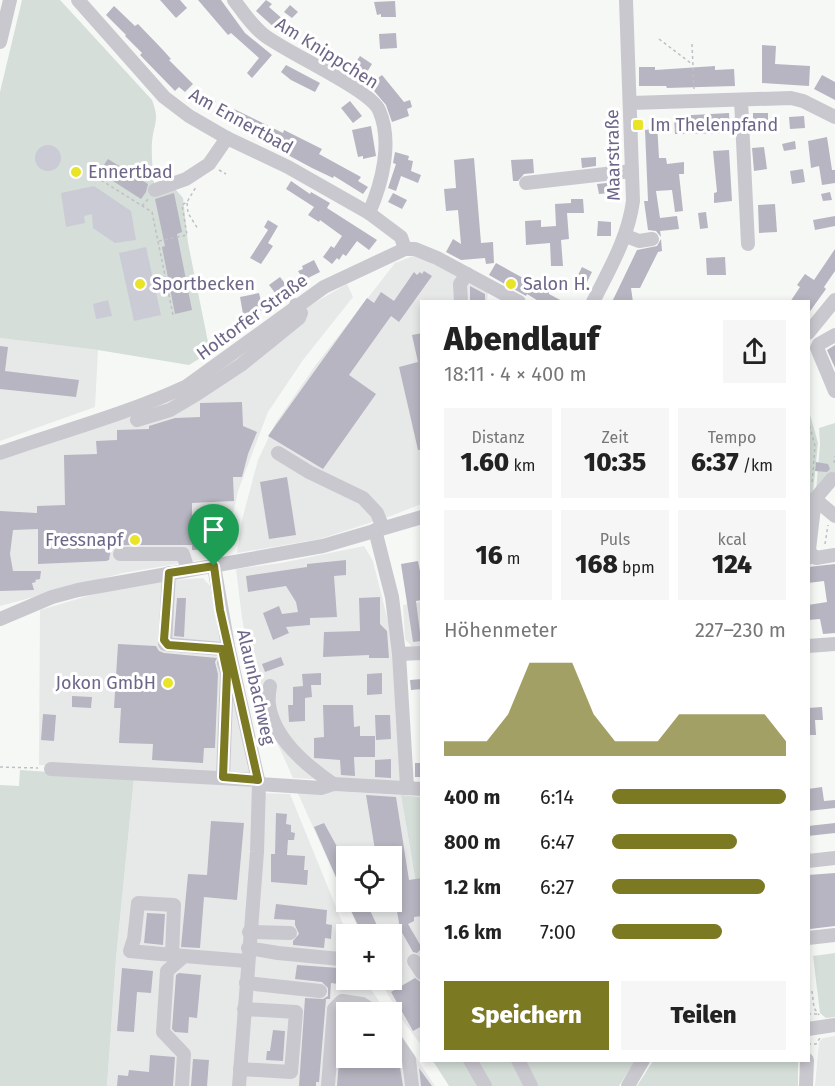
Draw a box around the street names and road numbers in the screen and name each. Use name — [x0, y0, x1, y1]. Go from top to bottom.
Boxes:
street label: Am Knippchen — [271, 13, 383, 93]
street label: Am Ennertbad — [185, 83, 297, 159]
street label: Maarstraße — [601, 109, 625, 201]
street label: Holtorfer Straße — [192, 269, 312, 365]
street label: Alaunbachweg — [232, 627, 280, 748]

